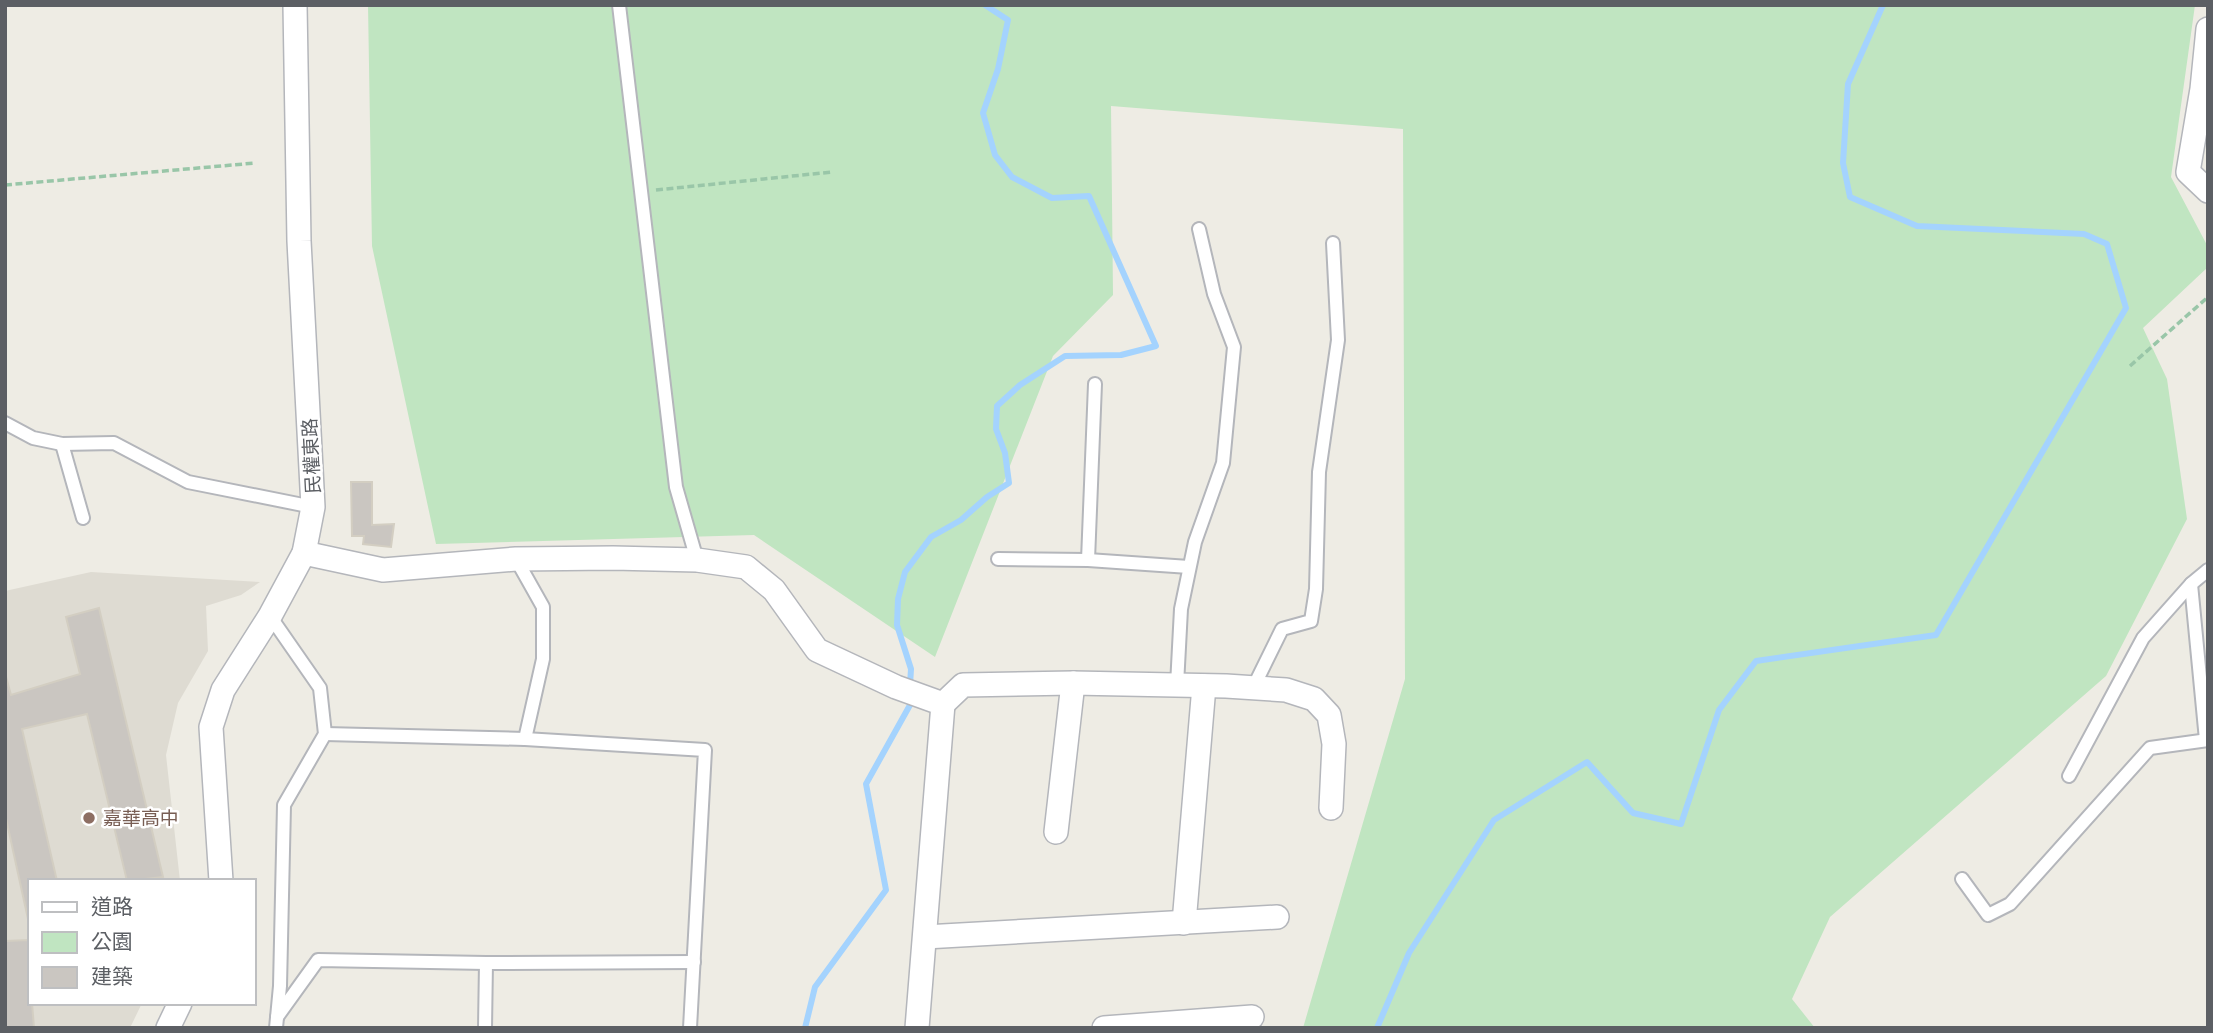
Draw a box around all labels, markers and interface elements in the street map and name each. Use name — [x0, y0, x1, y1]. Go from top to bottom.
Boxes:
street label: 民權東路 — [298, 417, 324, 495]
place label: 嘉華高中 — [103, 807, 179, 829]
marker: 嘉華高中 — [81, 810, 97, 826]
legend — [28, 879, 256, 1005]
text: 道路 — [91, 894, 133, 918]
text: 公園 — [91, 929, 133, 953]
text: 建築 — [91, 964, 133, 988]

